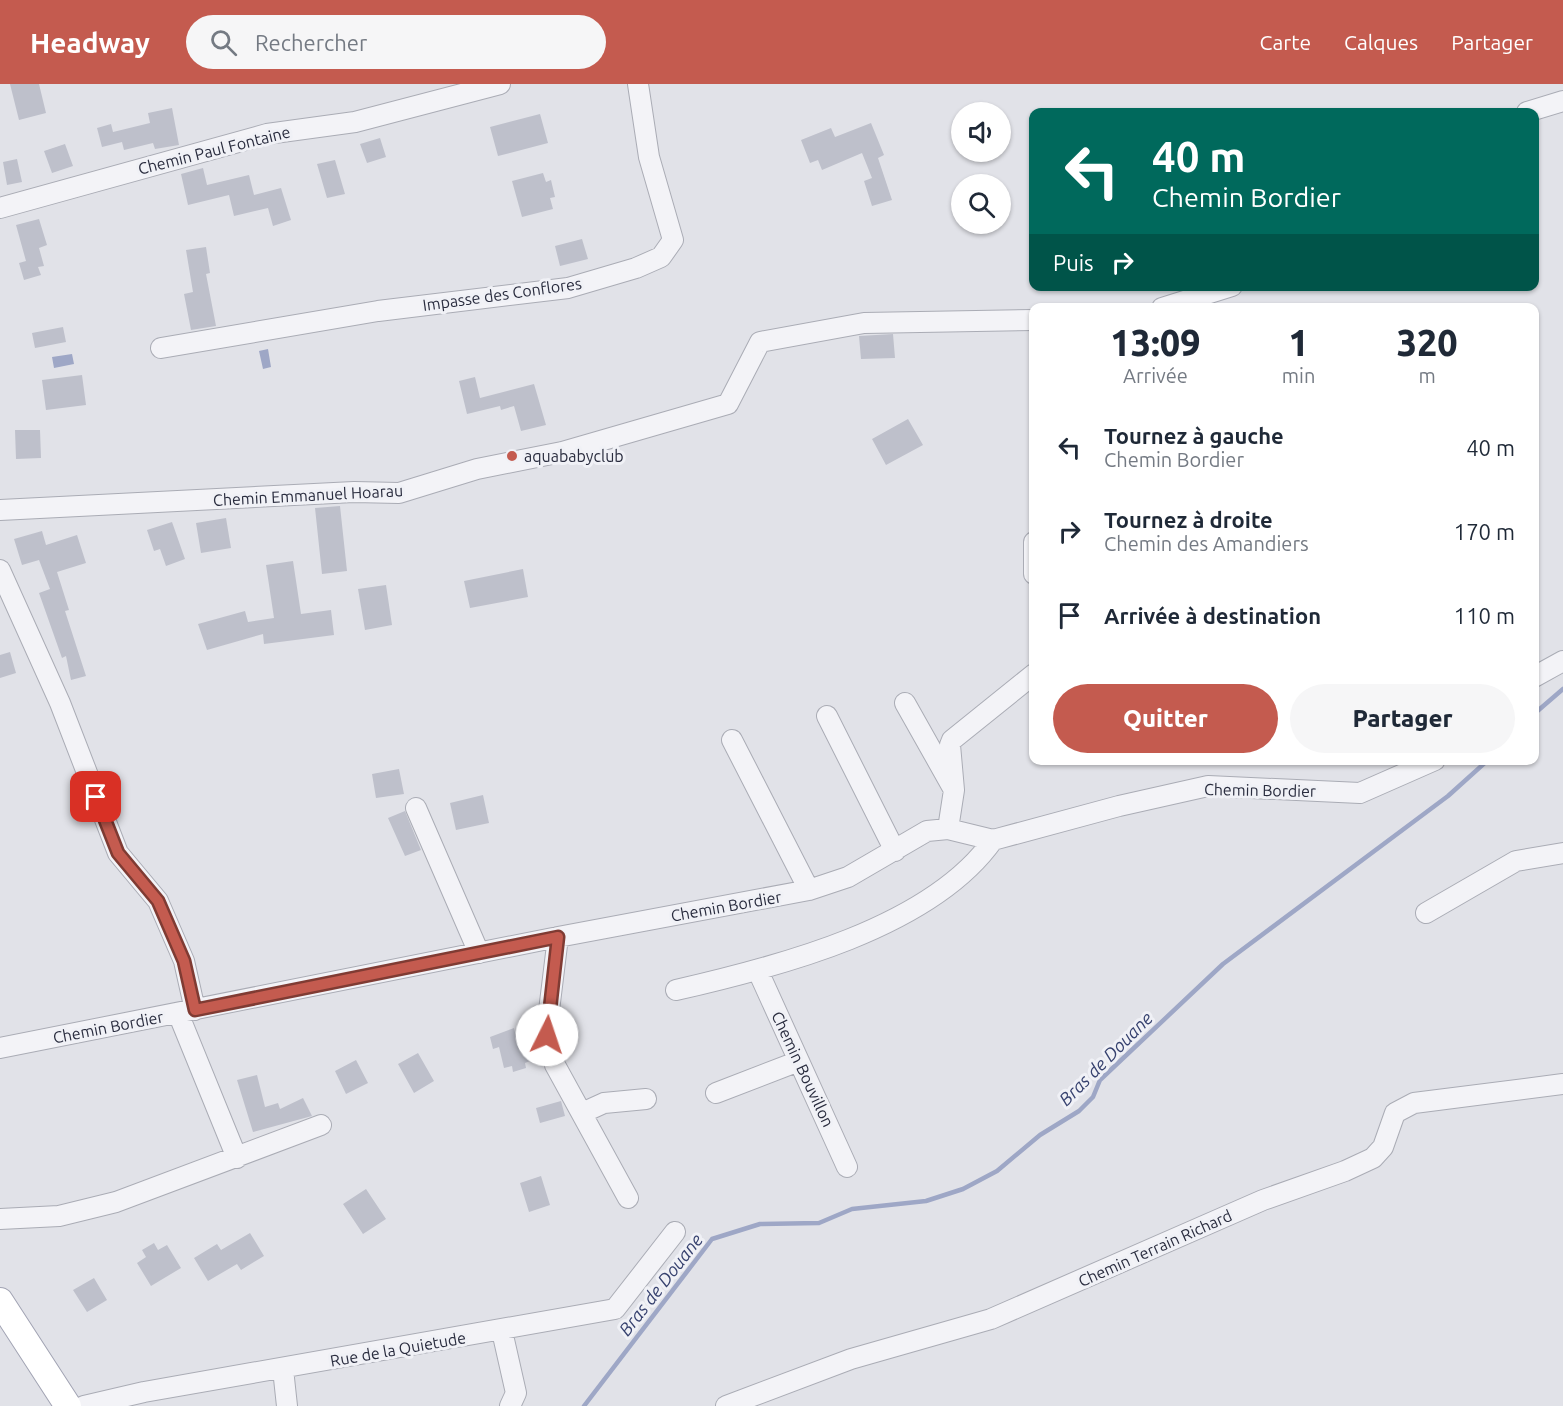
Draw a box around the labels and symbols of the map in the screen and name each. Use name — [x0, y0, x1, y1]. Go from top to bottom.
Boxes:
street label: Chemin Paul Fontaine — [136, 122, 292, 178]
street label: Impasse des Conflores — [421, 274, 583, 314]
place label: aquababyclub — [524, 447, 624, 465]
marker: aquababyclub — [505, 449, 519, 463]
street label: Chemin Emmanuel Hoarau — [213, 481, 403, 509]
pin — [70, 771, 121, 822]
street label: Chemin Bordier — [1204, 780, 1316, 800]
street label: Chemin Bordier — [669, 887, 783, 925]
position arrow — [515, 1003, 579, 1067]
street label: Chemin Bordier — [51, 1007, 165, 1047]
street label: Chemin Bouvillon — [768, 1008, 838, 1130]
water label: Bras de Douane — [1055, 1008, 1156, 1109]
street label: Chemin Terrain Richard — [1075, 1206, 1235, 1290]
water label: Bras de Douane — [614, 1230, 706, 1339]
street label: Rue de la Quietude — [329, 1328, 467, 1370]

